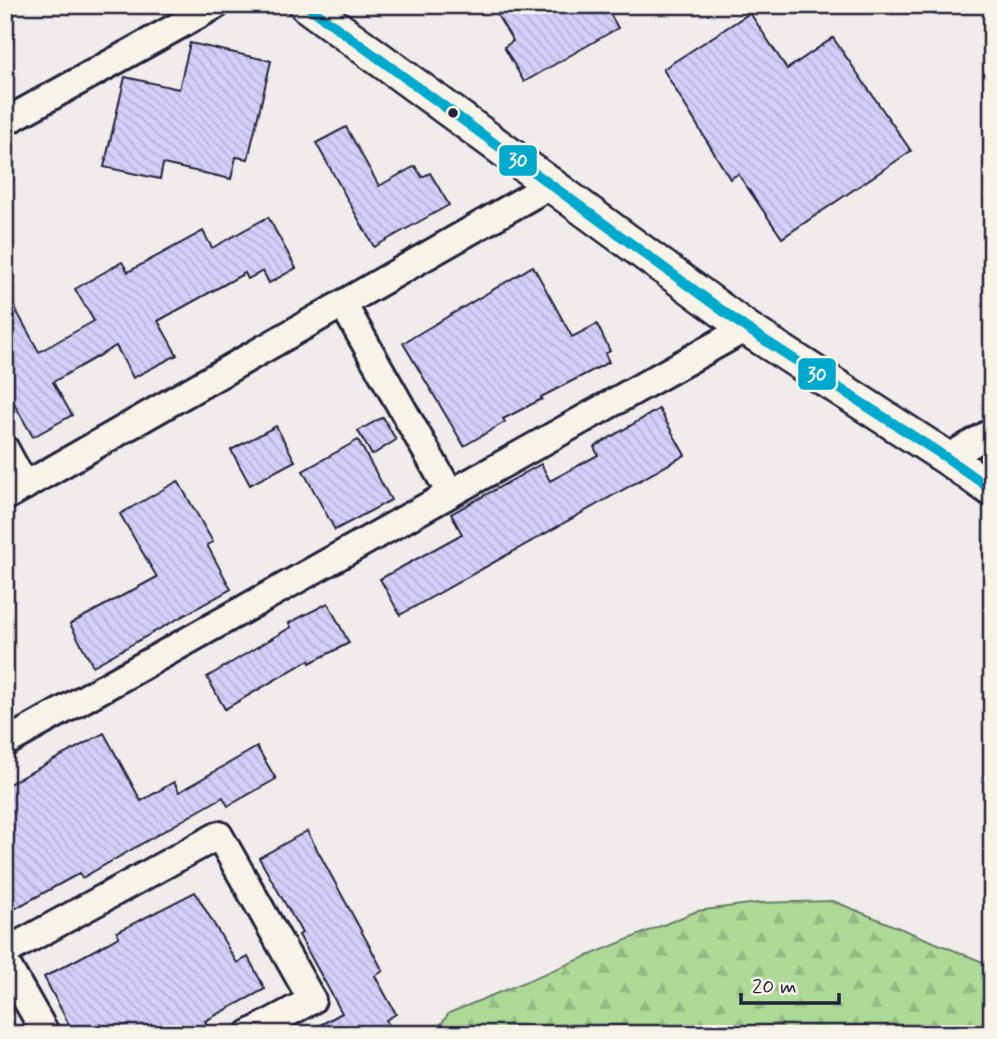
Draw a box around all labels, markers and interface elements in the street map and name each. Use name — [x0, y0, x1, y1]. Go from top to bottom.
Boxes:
unlabelled marker — [446, 106, 460, 120]
line badge: 30 — [498, 144, 538, 177]
text: 30 — [508, 149, 528, 174]
line badge: 30 — [797, 357, 837, 391]
text: 30 — [807, 363, 827, 388]
scale bar — [741, 962, 839, 1006]
text: 20 m — [752, 973, 797, 1001]

